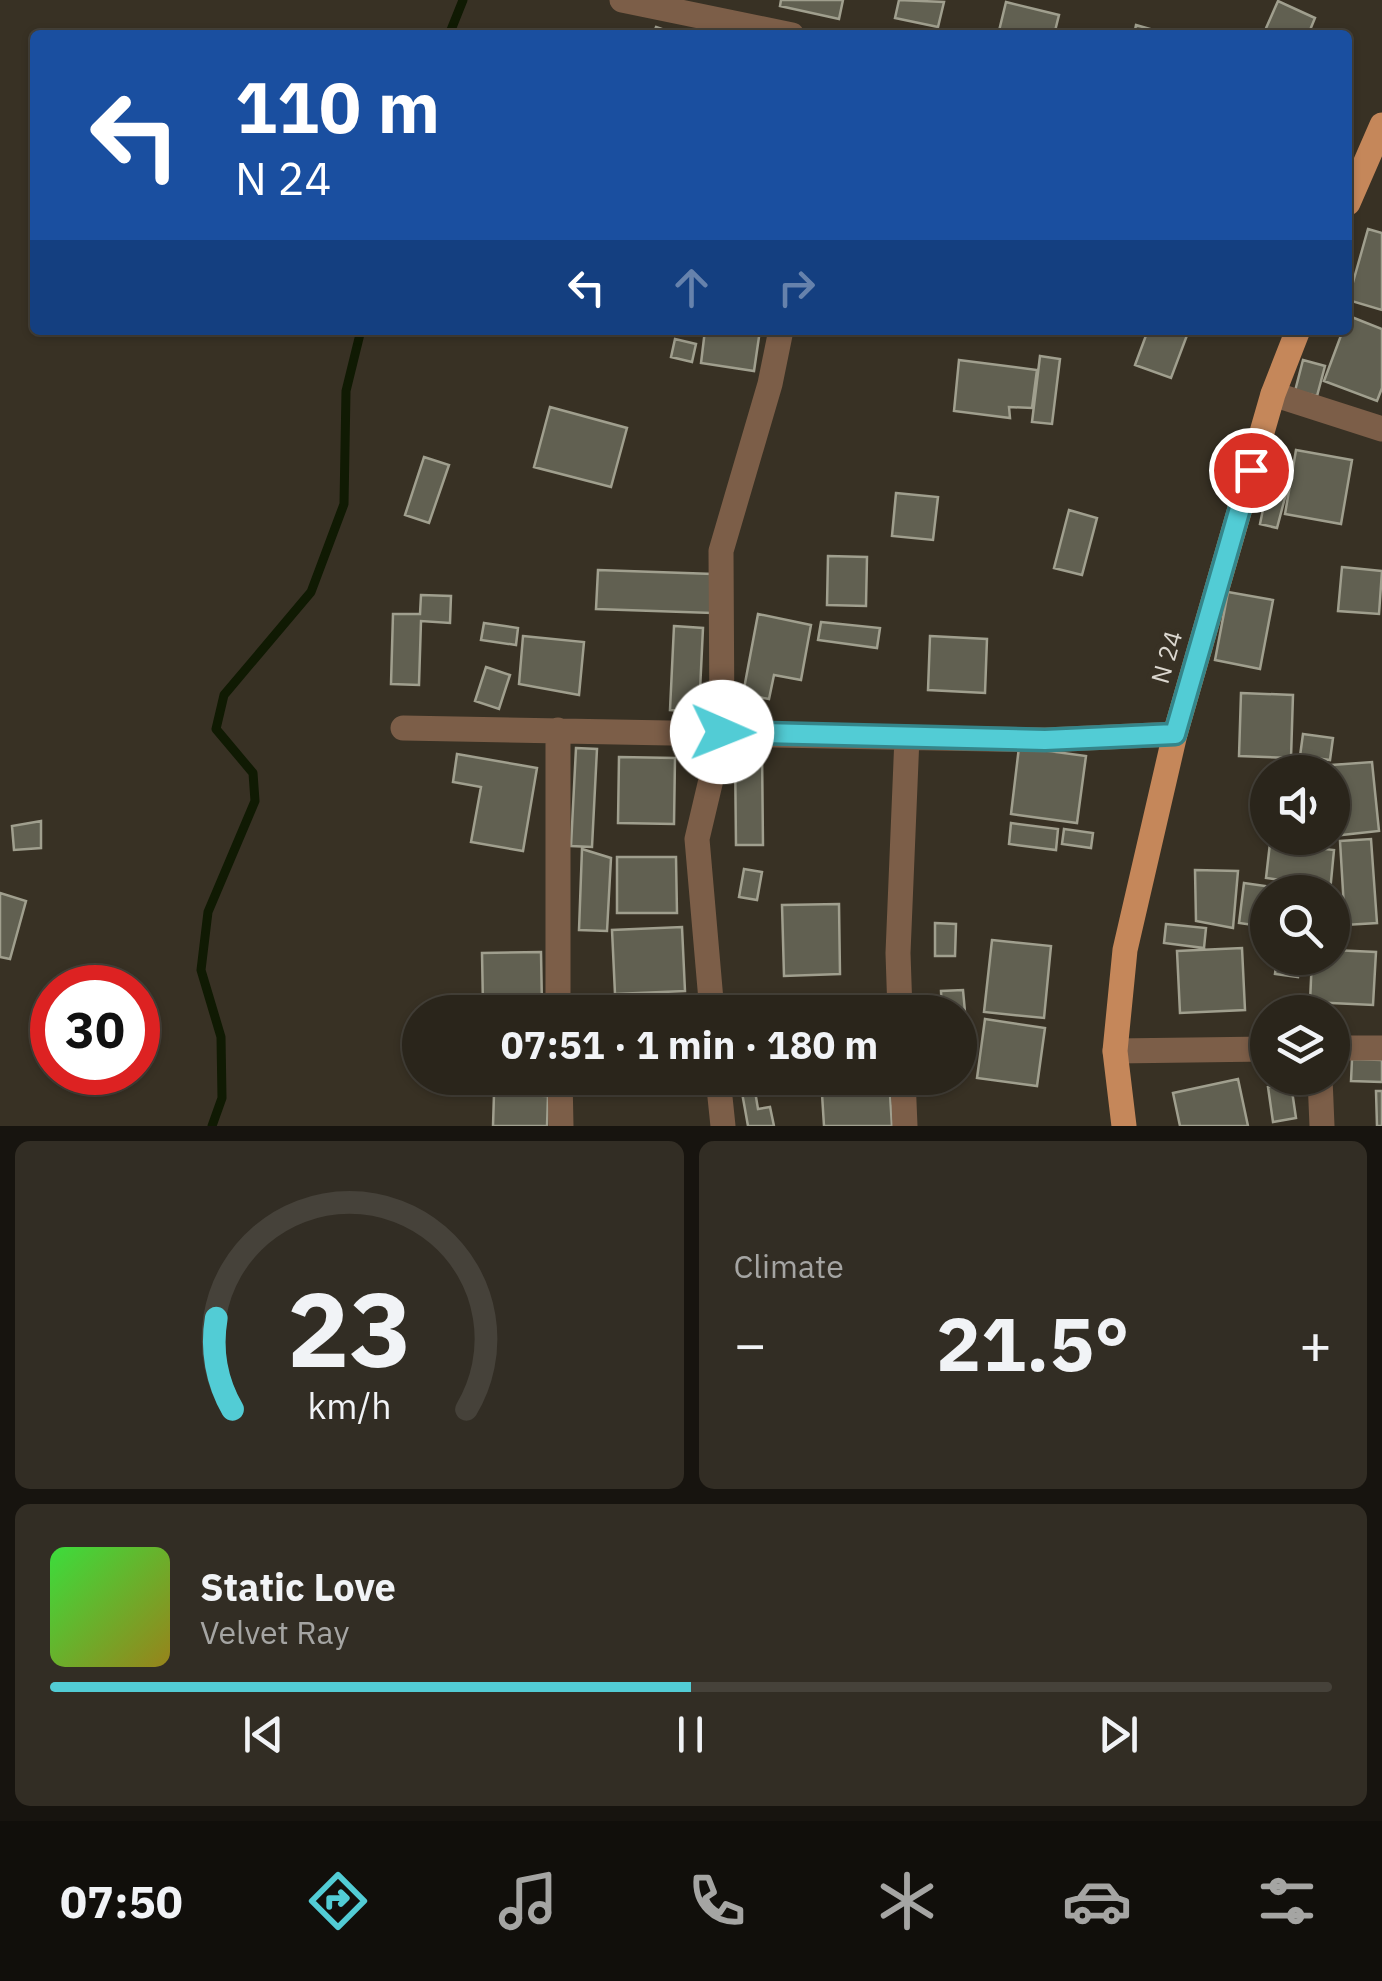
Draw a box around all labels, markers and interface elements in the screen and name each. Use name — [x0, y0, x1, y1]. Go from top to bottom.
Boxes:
text: 110 m — [235, 61, 440, 152]
icon: left — [70, 70, 200, 200]
text: N 24 — [235, 149, 331, 207]
icon: left — [559, 260, 614, 315]
icon: ahead — [664, 260, 719, 315]
icon: right — [769, 260, 824, 315]
pin — [1209, 428, 1294, 513]
icon: arrive — [1224, 443, 1279, 498]
street label: N 24 — [1143, 627, 1189, 687]
position arrow — [670, 680, 774, 784]
map controls — [1250, 755, 1350, 1095]
button: sound — [1250, 755, 1350, 855]
button: search — [1250, 875, 1350, 975]
speed limit sign: 30 — [30, 965, 160, 1095]
button: layers — [1250, 995, 1350, 1095]
text: 07:51 · 1 min · 180 m — [501, 1020, 878, 1069]
text: Climate — [734, 1245, 844, 1287]
text: 23 — [287, 1260, 412, 1396]
text: 21.5° — [936, 1294, 1130, 1392]
text: − — [734, 1308, 767, 1379]
text: + — [1299, 1308, 1332, 1379]
text: km/h — [307, 1382, 391, 1429]
text: Static Love — [200, 1562, 396, 1611]
text: Velvet Ray — [200, 1611, 349, 1653]
icon: previous — [236, 1707, 291, 1762]
icon: pause — [663, 1707, 718, 1762]
icon: next — [1091, 1707, 1146, 1762]
icon: directions — [303, 1866, 373, 1936]
icon: music — [493, 1866, 563, 1936]
icon: phone — [682, 1866, 752, 1936]
icon: climate — [872, 1866, 942, 1936]
icon: car — [1062, 1866, 1132, 1936]
icon: filters — [1252, 1866, 1322, 1936]
text: 07:50 — [60, 1872, 183, 1930]

